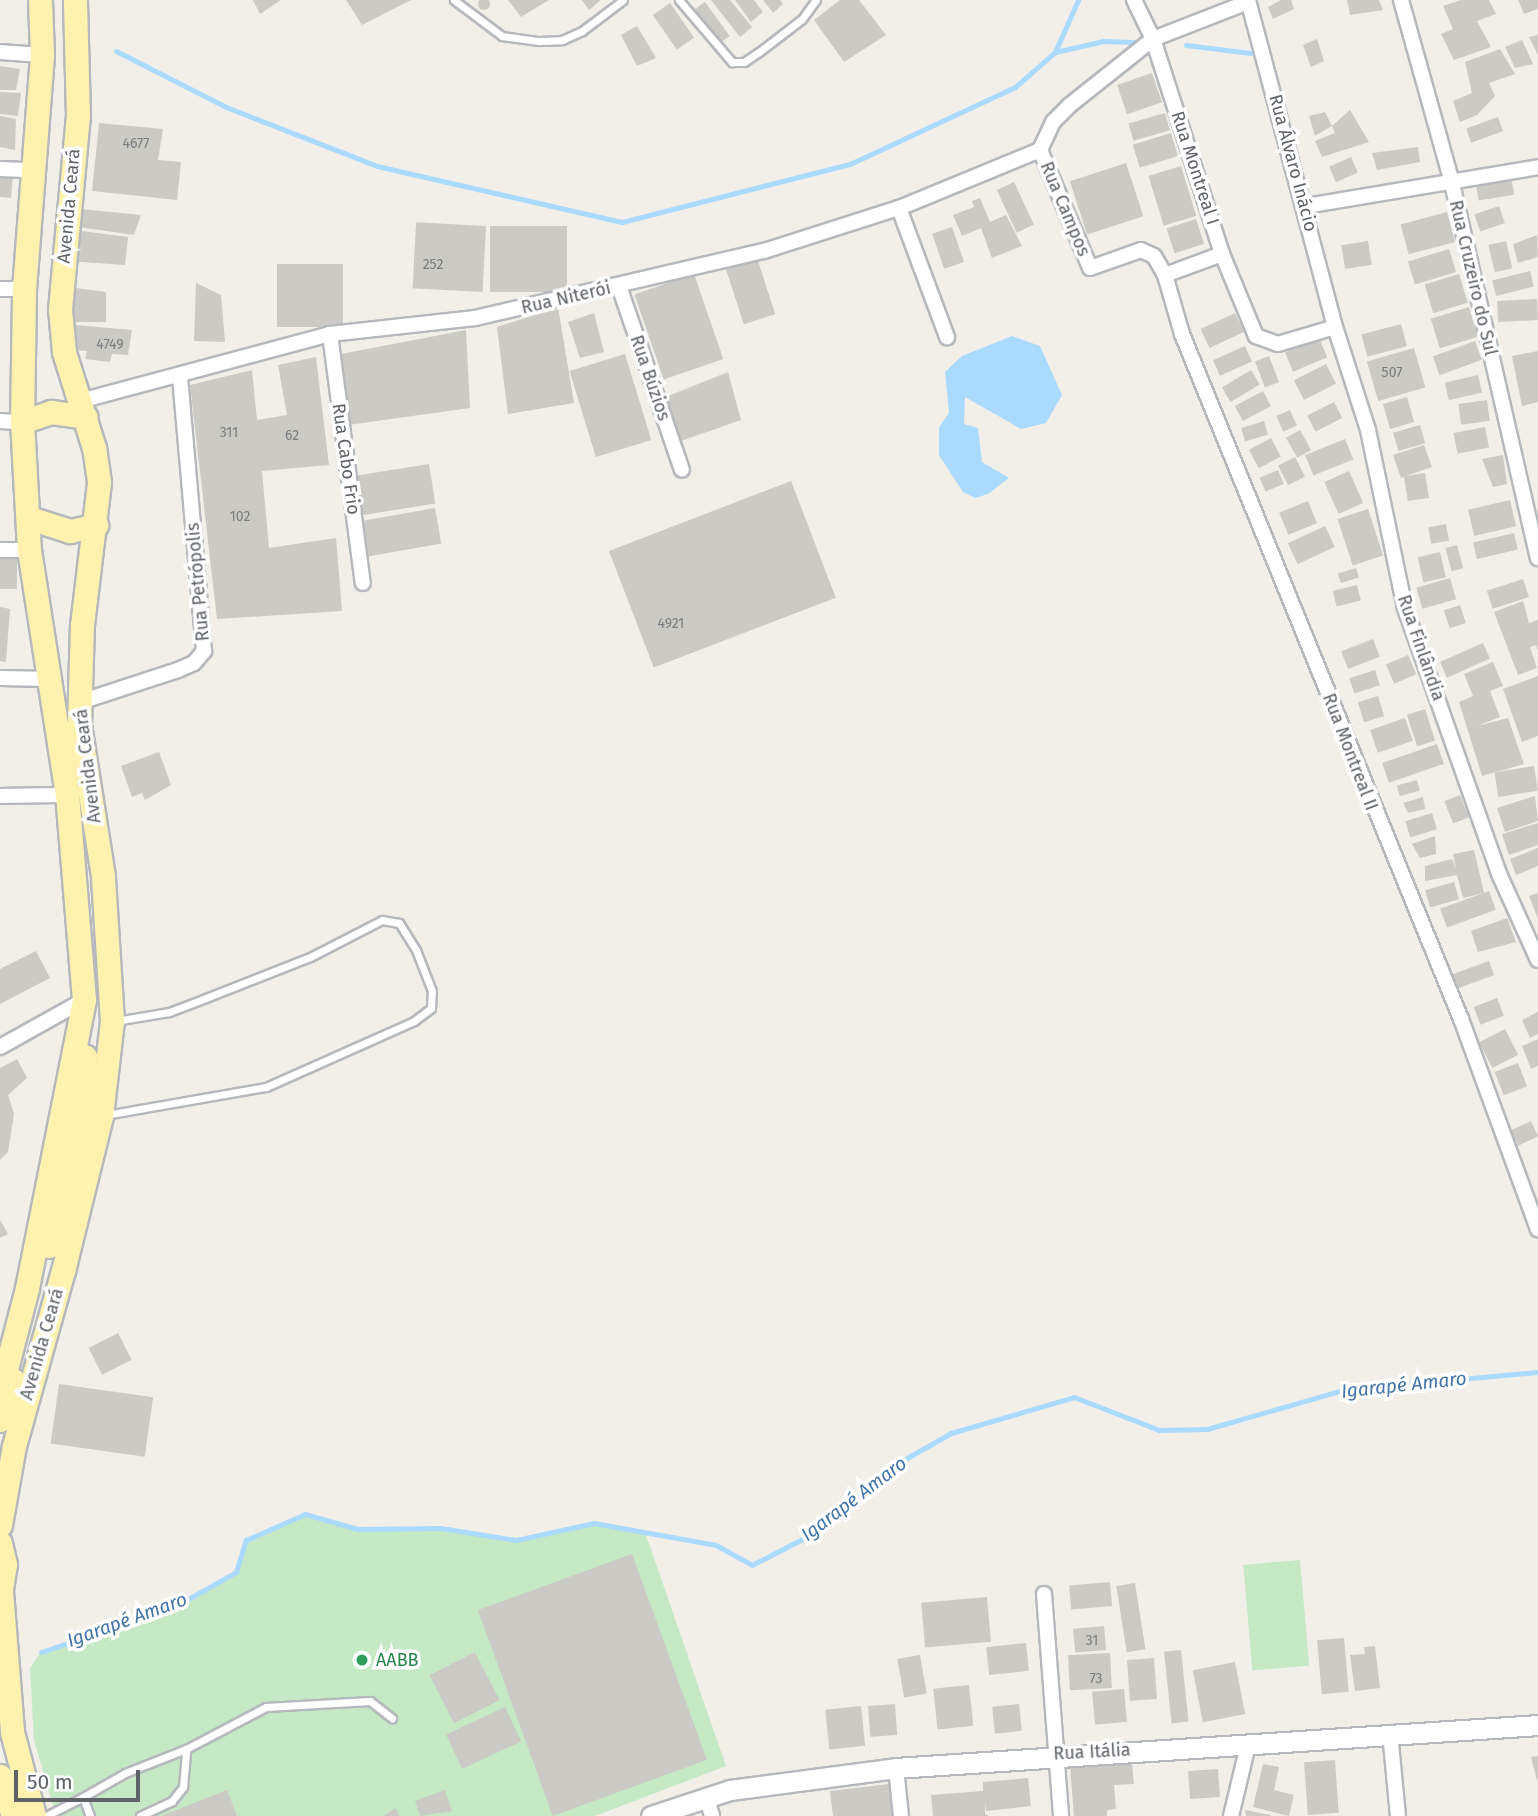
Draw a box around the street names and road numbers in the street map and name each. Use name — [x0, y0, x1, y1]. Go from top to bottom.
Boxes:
street label: Rua Álvaro Inácio — [1264, 92, 1322, 234]
street label: Rua Montreal I — [1166, 108, 1224, 228]
street label: Avenida Ceará — [53, 148, 85, 264]
street label: Rua Campos — [1035, 158, 1095, 260]
street label: Rua Cruzeiro do Sul — [1445, 198, 1501, 358]
street label: Rua Niterói — [519, 277, 613, 319]
street label: Rua Búzios — [625, 332, 675, 424]
street label: Rua Cabo Frio — [327, 402, 365, 516]
street label: Rua Petrópolis — [182, 522, 214, 642]
street label: Rua Finlândia — [1393, 592, 1449, 704]
street label: Rua Montreal II — [1318, 690, 1382, 814]
street label: Avenida Ceará — [70, 708, 106, 824]
street label: Avenida Ceará — [16, 1286, 68, 1402]
street label: Rua Itália — [1053, 1739, 1131, 1765]

